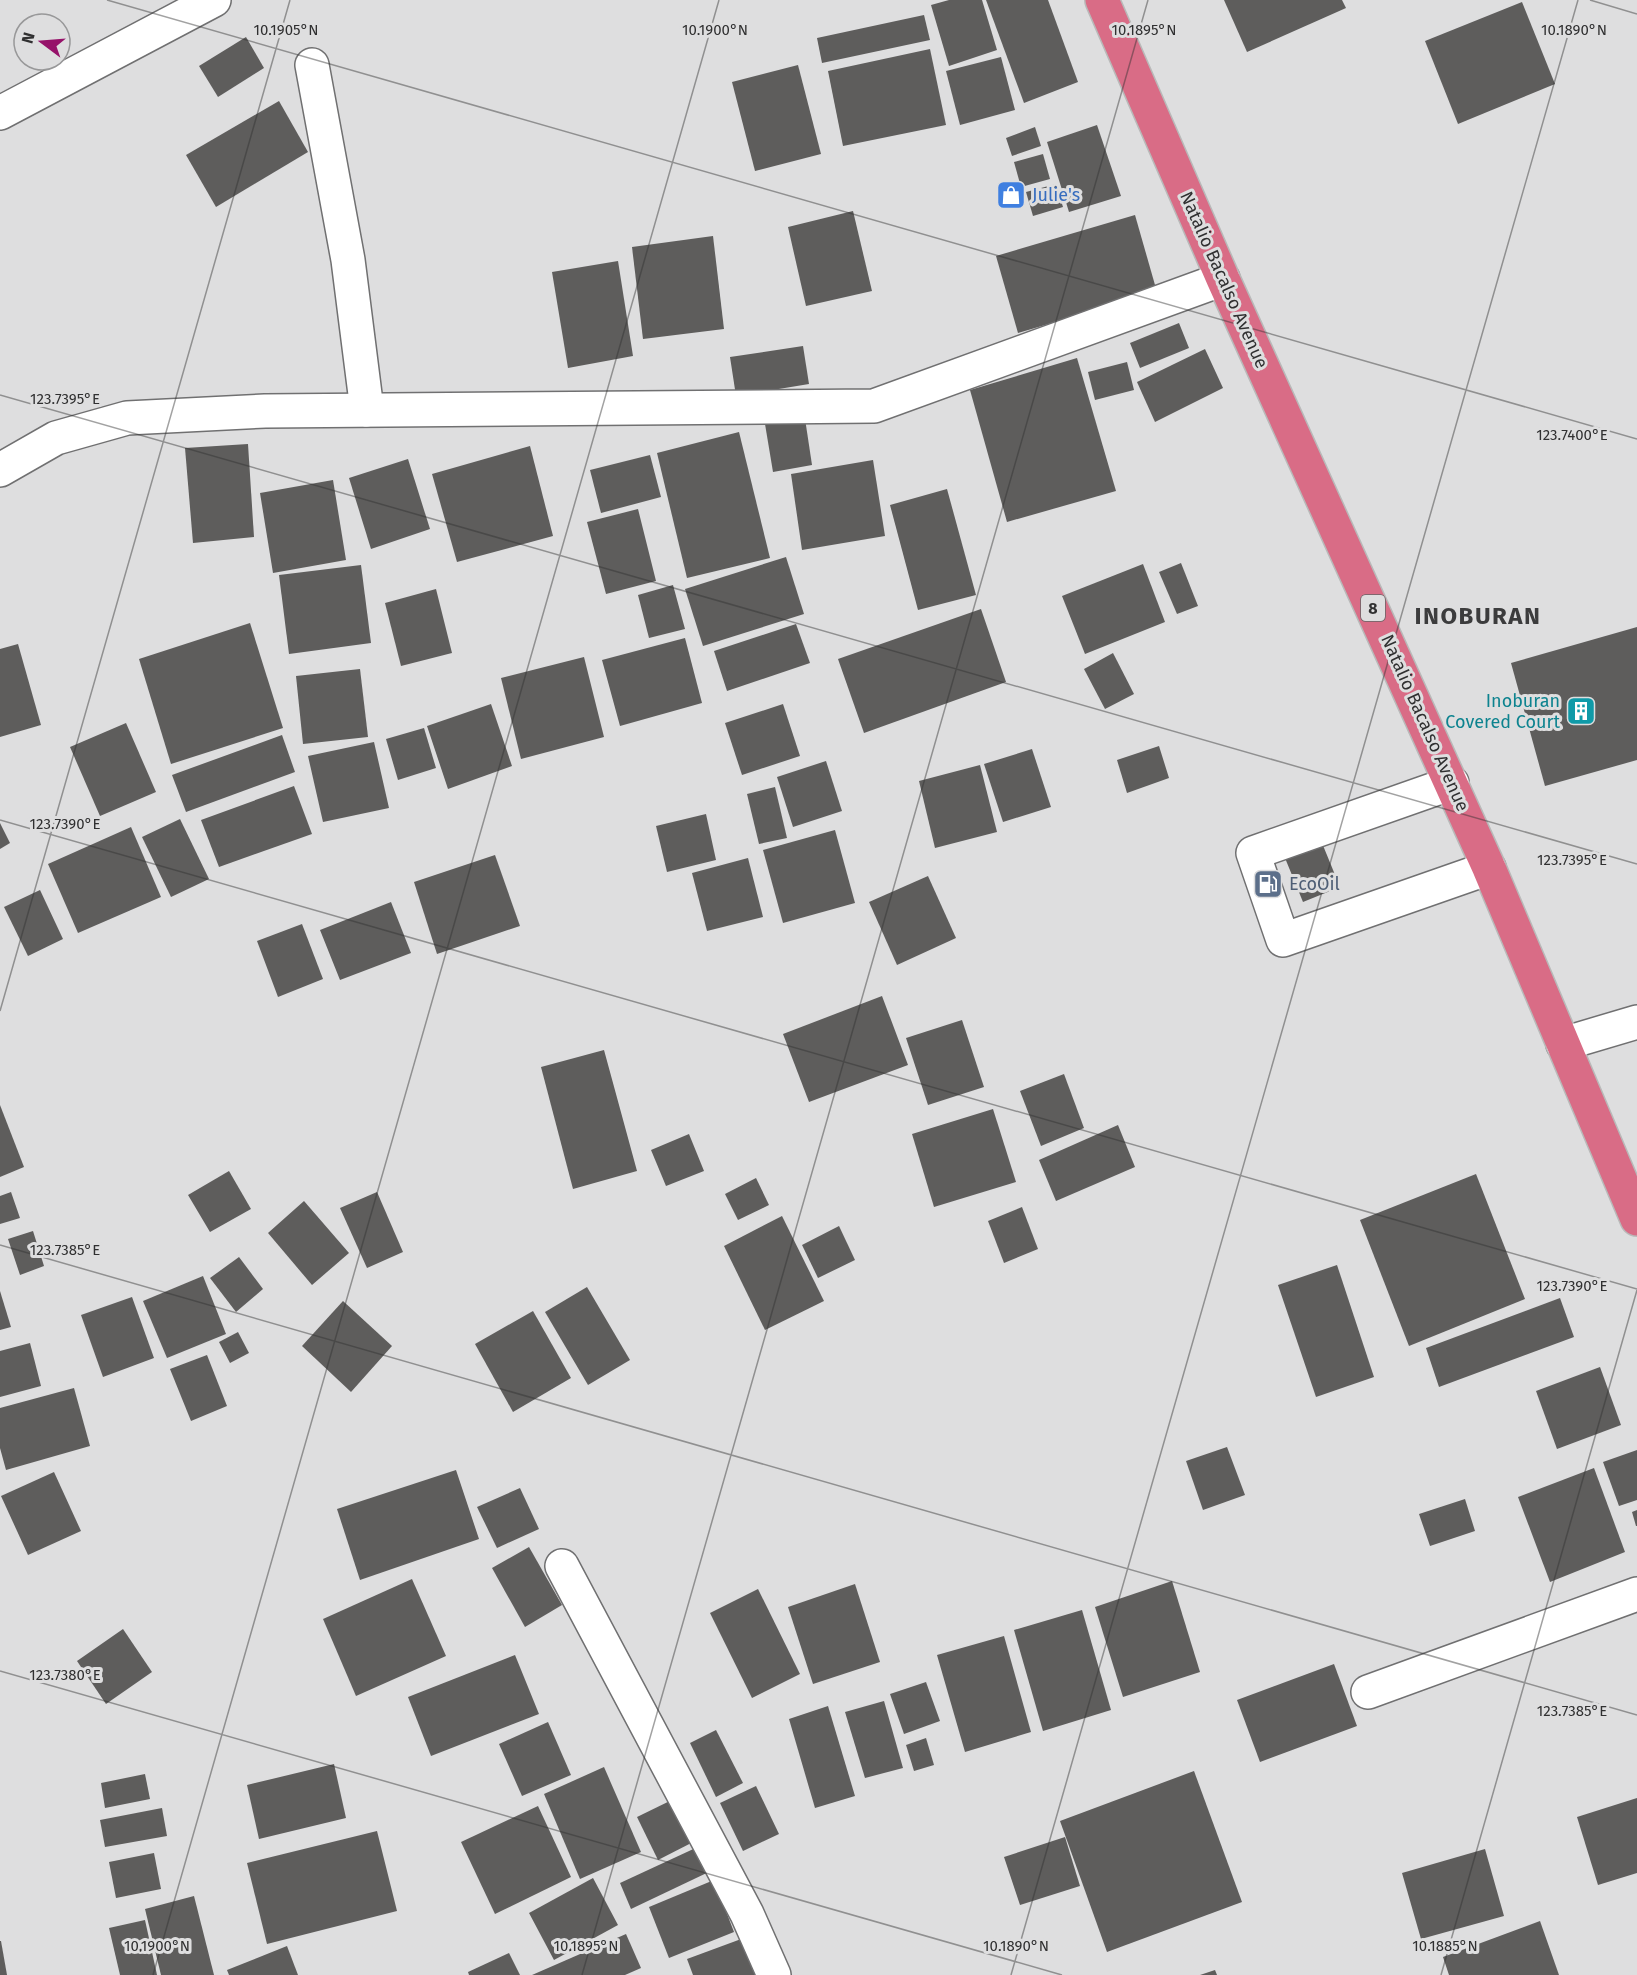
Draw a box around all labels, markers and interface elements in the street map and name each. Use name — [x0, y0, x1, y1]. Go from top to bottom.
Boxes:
north arrow — [12, 12, 72, 72]
text: 10.1905°N — [253, 21, 319, 39]
text: 10.1900°N — [682, 21, 748, 39]
text: 10.1895°N — [1112, 21, 1176, 39]
text: 10.1890°N — [1541, 21, 1607, 39]
text: N — [17, 30, 39, 46]
shop icon: Julie's — [995, 179, 1027, 211]
place label: Julie's — [1032, 184, 1080, 206]
street label: Natalio Bacalso Avenue — [1175, 188, 1273, 372]
text: 123.7395°E — [30, 390, 100, 408]
text: 123.7400°E — [1536, 426, 1608, 444]
road number: 8 — [1361, 595, 1385, 621]
district label: INOBURAN — [1415, 602, 1541, 630]
street label: Natalio Bacalso Avenue — [1376, 631, 1474, 815]
place label: Inoburan Covered Court — [1445, 690, 1560, 733]
building icon: Inoburan Covered Court — [1565, 695, 1597, 727]
text: 123.7390°E — [30, 815, 100, 833]
text: 123.7395°E — [1537, 851, 1607, 869]
fuel station icon: EcoOil — [1252, 868, 1284, 900]
place label: EcoOil — [1289, 873, 1340, 895]
text: 123.7385°E — [30, 1241, 100, 1259]
text: 123.7390°E — [1537, 1277, 1607, 1295]
text: 123.7380°E — [29, 1666, 101, 1684]
text: 123.7385°E — [1537, 1702, 1607, 1720]
text: 10.1900°N — [124, 1937, 190, 1955]
text: 10.1895°N — [554, 1937, 618, 1955]
text: 10.1890°N — [983, 1937, 1049, 1955]
text: 10.1885°N — [1412, 1937, 1478, 1955]

